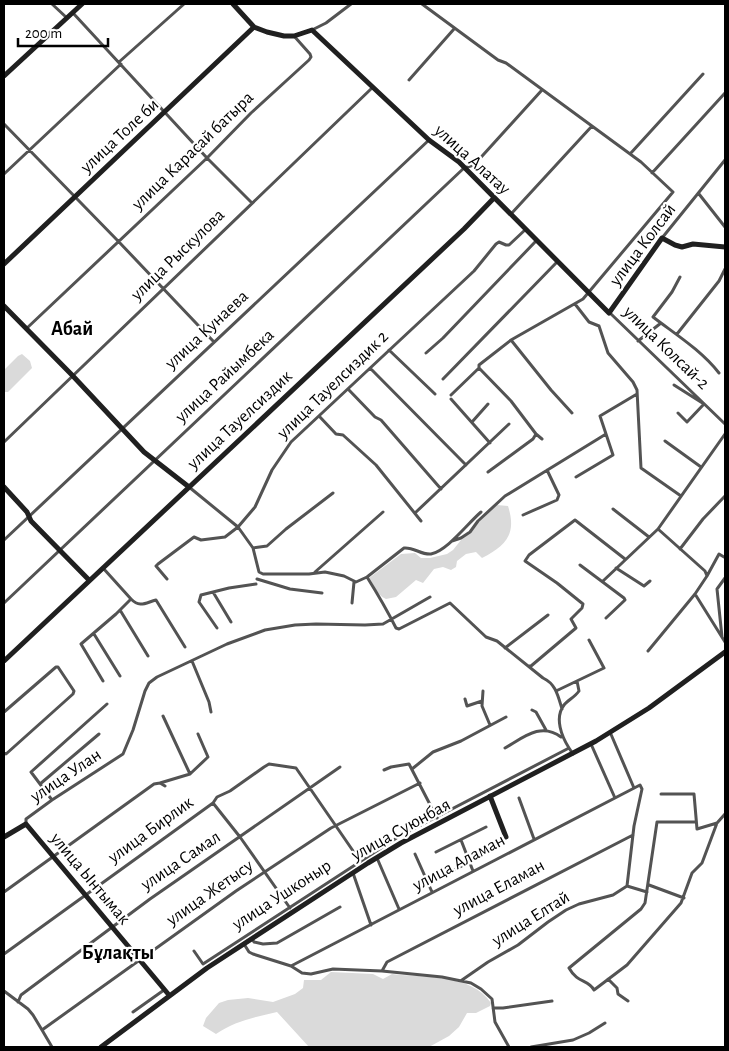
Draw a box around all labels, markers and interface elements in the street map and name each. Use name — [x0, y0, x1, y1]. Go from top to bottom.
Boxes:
scale bar — [18, 15, 108, 47]
text: 200 m — [25, 26, 62, 41]
street label: улица Карасай батыра — [127, 88, 257, 214]
street label: улица Толе би — [76, 95, 163, 177]
street label: улица Алатау — [430, 121, 514, 199]
street label: улица Колсай — [606, 201, 680, 290]
street label: улица Рыскулова — [127, 206, 228, 305]
street label: улица Кунаева — [161, 287, 252, 373]
street label: улица Колсай-2 — [619, 302, 712, 393]
district label: Абай — [51, 319, 93, 339]
street label: улица Райымбека — [171, 325, 278, 427]
street label: улица Тауелсиздик 2 — [273, 328, 392, 443]
street label: улица Тауелсиздик — [184, 367, 296, 473]
street label: улица Улан — [27, 746, 105, 807]
street label: улица Бирлик — [104, 793, 197, 867]
street label: улица Суюнбая — [347, 795, 454, 865]
street label: улица Самал — [137, 828, 224, 895]
street label: улица Ынтымак — [46, 829, 134, 929]
street label: улица Аламан — [409, 831, 508, 895]
street label: улица Жетысу — [163, 856, 257, 930]
street label: улица Ушконыр — [228, 856, 335, 934]
street label: улица Еламан — [450, 856, 548, 920]
street label: улица Елтай — [488, 888, 573, 950]
district label: Бұлақты — [82, 943, 154, 963]

